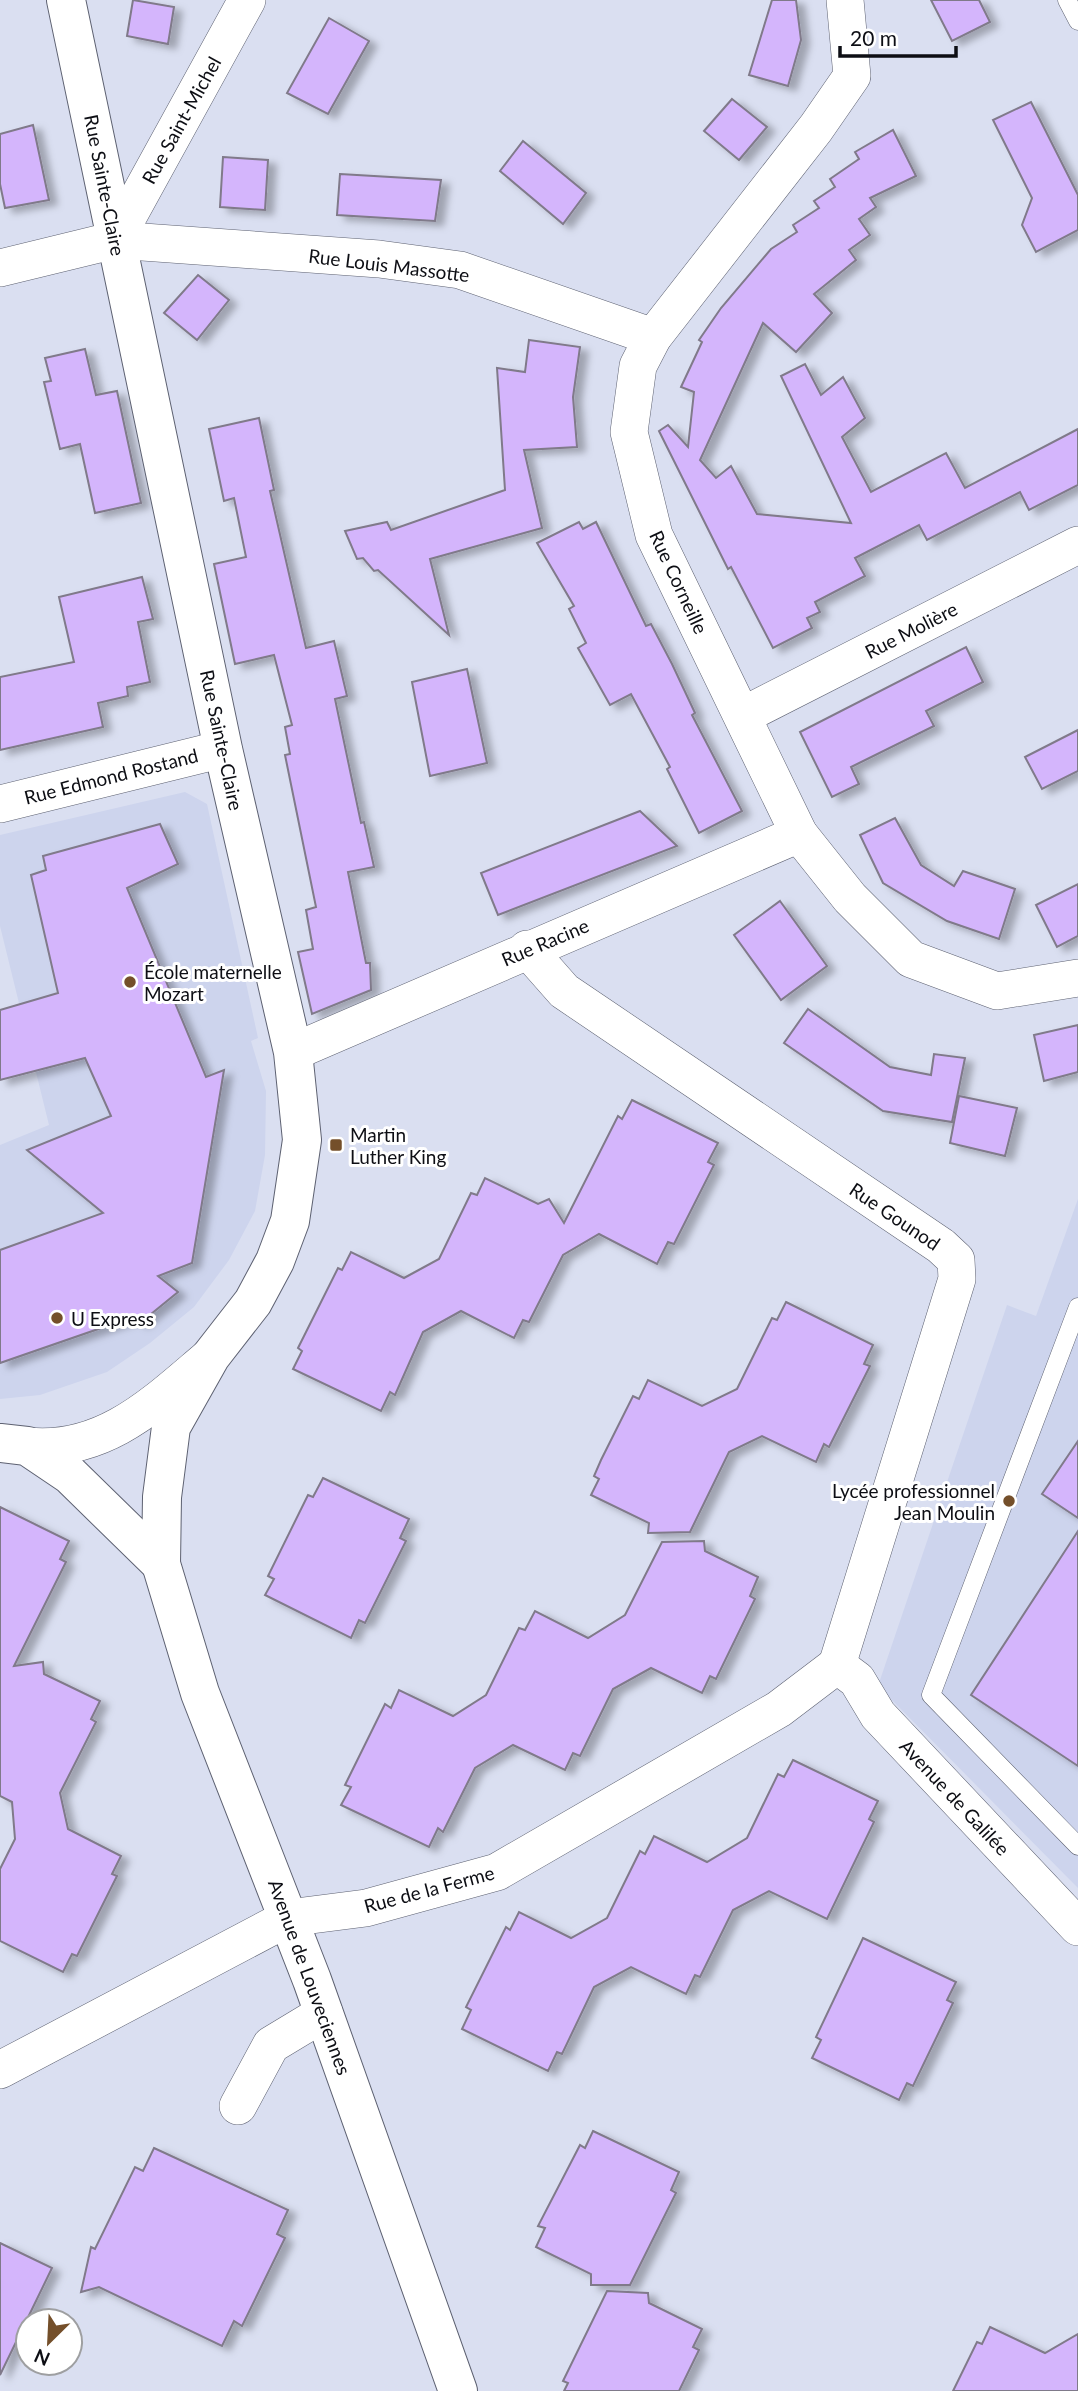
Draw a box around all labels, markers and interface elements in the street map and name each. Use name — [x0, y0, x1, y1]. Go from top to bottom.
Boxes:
scale bar — [840, 14, 956, 58]
text: 20 m — [850, 25, 897, 50]
street label: Rue Saint-Michel — [137, 52, 225, 188]
street label: Rue Sainte-Claire — [80, 112, 130, 258]
street label: Rue Louis Massotte — [307, 244, 471, 286]
street label: Rue Corneille — [645, 527, 713, 637]
street label: Rue Molière — [861, 597, 961, 663]
street label: Rue Sainte-Claire — [196, 668, 248, 812]
street label: Rue Edmond Rostand — [22, 743, 200, 809]
street label: Rue Racine — [498, 913, 592, 971]
place label: École maternelle Mozart — [144, 960, 282, 1005]
marker: École maternelle Mozart — [122, 974, 138, 990]
place label: Martin Luther King — [350, 1123, 446, 1168]
marker: Martin Luther King — [328, 1137, 344, 1153]
street label: Rue Gounod — [845, 1177, 945, 1255]
place label: U Express — [71, 1307, 154, 1330]
marker: U Express — [49, 1310, 65, 1326]
place label: Lycée professionnel Jean Moulin — [832, 1479, 995, 1524]
marker: Lycée professionnel Jean Moulin — [1001, 1493, 1017, 1509]
street label: Avenue de Galilée — [895, 1734, 1015, 1860]
street label: Rue de la Ferme — [361, 1861, 497, 1917]
street label: Avenue de Louveciennes — [264, 1876, 356, 2078]
north arrow — [14, 2307, 84, 2377]
text: N — [31, 2345, 53, 2371]

